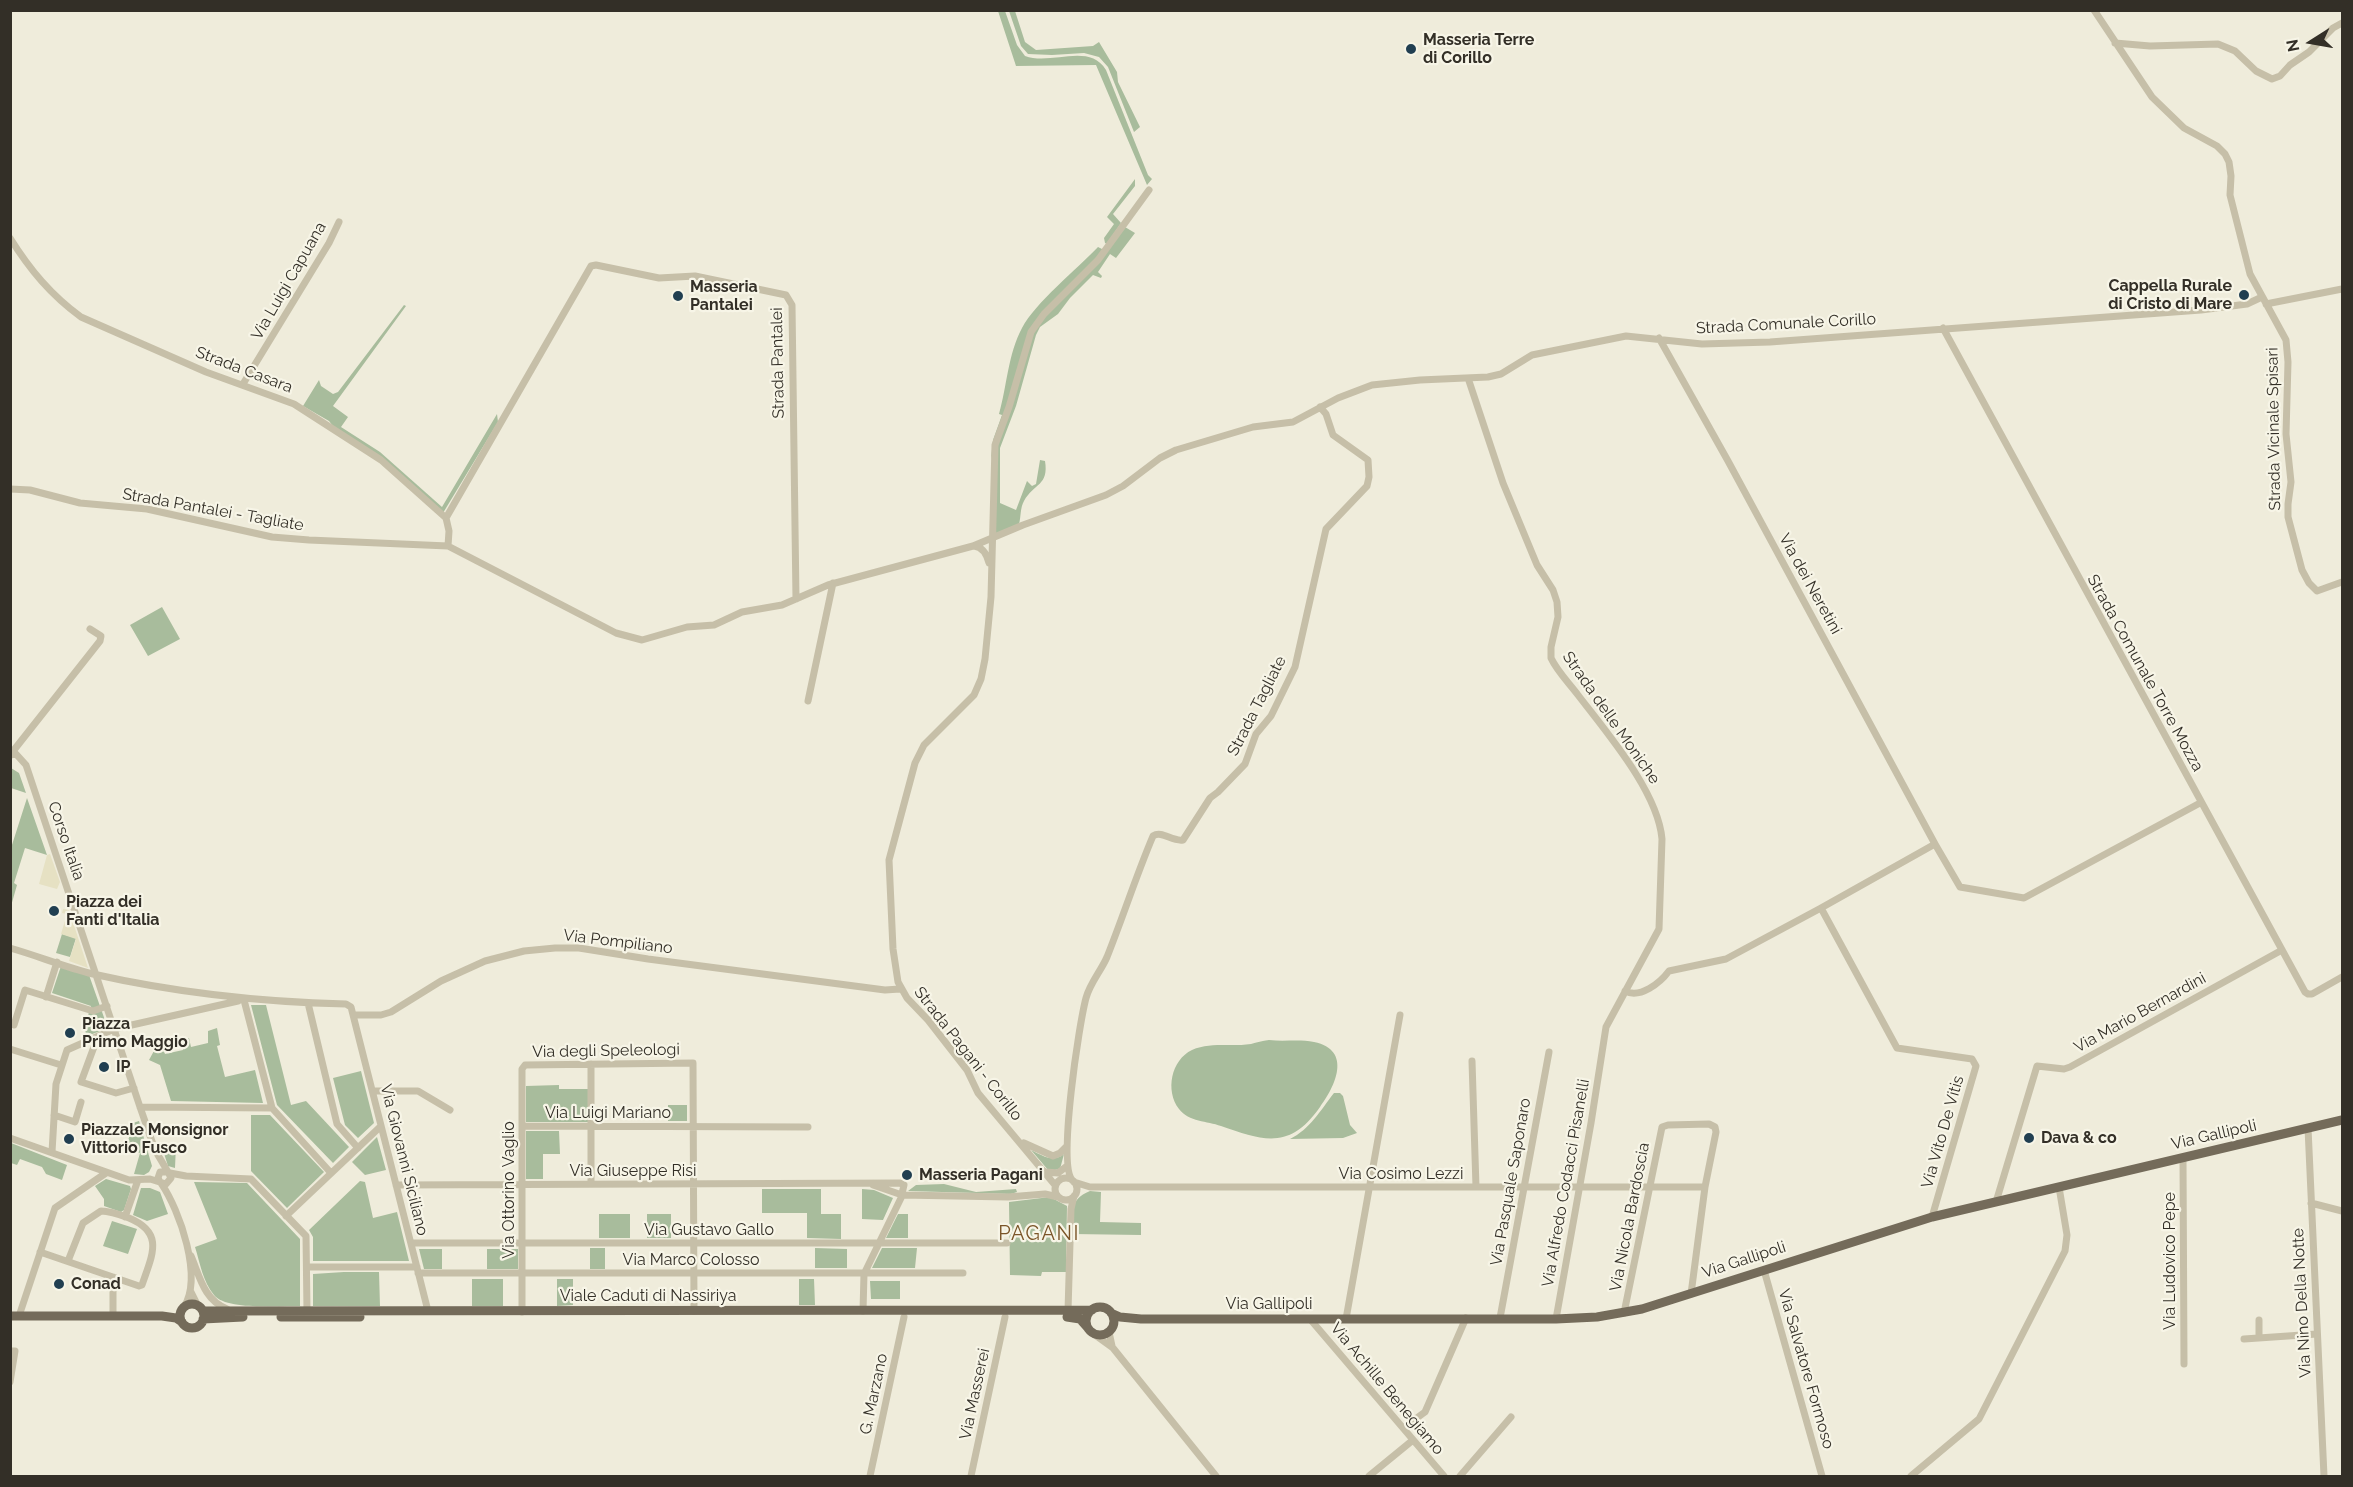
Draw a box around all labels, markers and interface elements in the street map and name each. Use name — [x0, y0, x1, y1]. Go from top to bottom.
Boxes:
north arrow — [2281, 12, 2341, 72]
place label: Masseria Terre di Corillo — [1423, 30, 1534, 68]
text: N — [2282, 38, 2303, 53]
marker: Masseria Terre di Corillo — [1404, 42, 1418, 56]
street label: Via Luigi Capuana — [248, 219, 330, 343]
place label: Cappella Rurale di Cristo di Mare — [2108, 276, 2232, 314]
place label: Masseria Pantalei — [690, 277, 758, 315]
marker: Cappella Rurale di Cristo di Mare — [2237, 288, 2251, 302]
marker: Masseria Pantalei — [671, 289, 685, 303]
street label: Strada Pantalei — [767, 307, 789, 419]
street label: Strada Comunale Corillo — [1695, 310, 1877, 338]
street label: Strada Casara — [193, 343, 295, 397]
street label: Strada Vicinale Spisari — [2263, 347, 2285, 511]
street label: Strada Pantalei - Tagliate — [121, 485, 305, 535]
street label: Via dei Neretini — [1774, 530, 1846, 638]
street label: Strada Comunale Torre Mozza — [2083, 571, 2207, 775]
street label: Strada delle Moniche — [1558, 648, 1664, 788]
street label: Strada Tagliate — [1224, 653, 1290, 759]
street label: Corso Italia — [44, 799, 88, 883]
place label: Piazza dei Fanti d'Italia — [66, 892, 160, 930]
marker: Piazza dei Fanti d'Italia — [47, 904, 61, 918]
street label: Via Pompiliano — [562, 926, 674, 958]
street label: Via Mario Bernardini — [2071, 969, 2209, 1057]
street label: Strada Pagani - Corillo — [910, 983, 1026, 1125]
place label: Piazza Primo Maggio — [82, 1014, 188, 1052]
marker: Piazza Primo Maggio — [63, 1026, 77, 1040]
street label: Via degli Speleologi — [532, 1040, 680, 1062]
place label: IP — [116, 1057, 131, 1077]
marker: IP — [97, 1060, 111, 1074]
street label: Via Vito De Vitis — [1918, 1074, 1968, 1190]
street label: Via Alfredo Codacci Pisanelli — [1538, 1077, 1594, 1289]
street label: Via Giovanni Siciliano — [376, 1082, 432, 1238]
street label: Via Pasquale Saponaro — [1487, 1097, 1535, 1267]
street label: Via Luigi Mariano — [545, 1103, 671, 1123]
street label: Via Gallipoli — [2170, 1116, 2258, 1154]
place label: Piazzale Monsignor Vittorio Fusco — [81, 1120, 228, 1158]
street label: Via Ottorino Vaglio — [499, 1121, 519, 1259]
place label: Dava & co — [2041, 1128, 2117, 1148]
marker: Dava & co — [2022, 1131, 2036, 1145]
marker: Piazzale Monsignor Vittorio Fusco — [62, 1132, 76, 1146]
street label: Via Nicola Bardoscia — [1606, 1141, 1654, 1293]
street label: Via Giuseppe Risi — [569, 1161, 697, 1181]
street label: Via Cosimo Lezzi — [1339, 1164, 1463, 1184]
place label: Masseria Pagani — [919, 1165, 1043, 1185]
marker: Masseria Pagani — [900, 1168, 914, 1182]
street label: Via Ludovico Pepe — [2160, 1192, 2180, 1330]
street label: Via Gustavo Gallo — [644, 1220, 774, 1240]
district label: PAGANI — [998, 1222, 1080, 1246]
street label: Via Nino Della Notte — [2288, 1228, 2316, 1378]
street label: Via Gallipoli — [1700, 1237, 1788, 1283]
street label: Via Marco Colosso — [623, 1250, 759, 1270]
place label: Conad — [71, 1274, 121, 1294]
marker: Conad — [52, 1277, 66, 1291]
street label: Viale Caduti di Nassiriya — [560, 1286, 736, 1306]
street label: Via Salvatore Formoso — [1774, 1287, 1838, 1451]
street label: Via Gallipoli — [1226, 1294, 1312, 1314]
street label: Via Achille Benegiamo — [1326, 1319, 1448, 1459]
street label: Via Masserei — [956, 1347, 994, 1441]
street label: G. Marzano — [856, 1352, 892, 1436]

